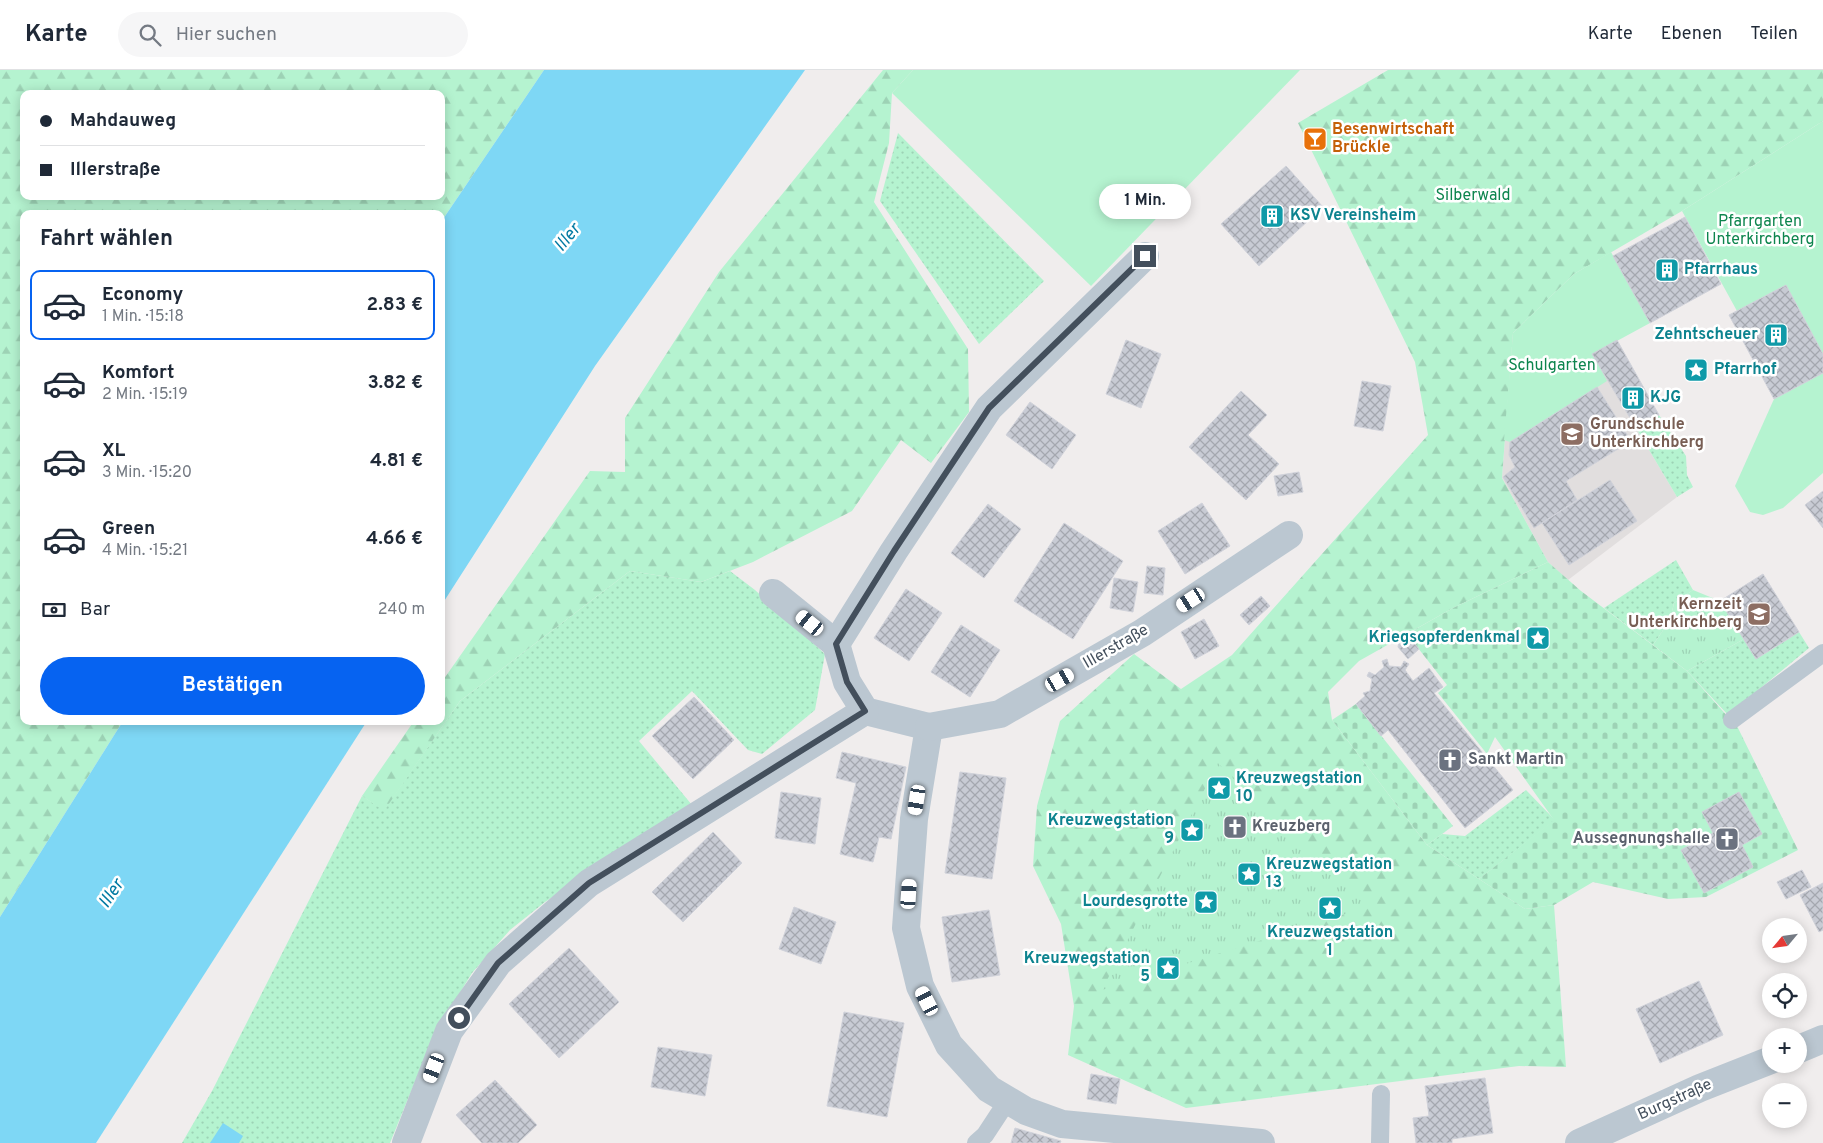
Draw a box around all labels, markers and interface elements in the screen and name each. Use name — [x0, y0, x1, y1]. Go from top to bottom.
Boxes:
search box — [118, 12, 468, 57]
text: Karte — [25, 20, 88, 50]
icon: search — [136, 21, 164, 49]
text: Hier suchen — [176, 23, 277, 47]
text: Karte — [1588, 23, 1633, 46]
text: Ebenen — [1661, 23, 1722, 46]
text: Teilen — [1750, 23, 1798, 46]
text: Mahdauweg — [70, 109, 176, 133]
place label: Besenwirtschaft Brückle — [1332, 120, 1455, 158]
bar icon: Besenwirtschaft Brückle — [1302, 126, 1328, 152]
text: Illerstraße — [70, 158, 161, 182]
callout: 1 Min. — [1099, 184, 1191, 218]
park label: Silberwald — [1436, 186, 1511, 206]
text: 1 Min. — [1124, 191, 1166, 211]
building icon: KSV Vereinsheim — [1259, 203, 1285, 229]
place label: KSV Vereinsheim — [1290, 206, 1416, 226]
park label: Pfarrgarten Unterkirchberg — [1706, 212, 1814, 250]
water label: Iller — [550, 217, 588, 257]
text: Fahrt wählen — [40, 226, 173, 253]
route end — [1134, 245, 1156, 267]
building icon: Pfarrhaus — [1654, 257, 1680, 283]
place label: Pfarrhaus — [1684, 260, 1758, 280]
icon: car — [42, 283, 87, 328]
text: Economy — [102, 283, 183, 307]
text: 2.83 € — [367, 293, 423, 317]
text: 1 Min. · 15:18 — [102, 307, 184, 327]
building icon: Zehntscheuer — [1763, 322, 1789, 348]
place label: Zehntscheuer — [1654, 325, 1758, 345]
park label: Schulgarten — [1508, 356, 1596, 376]
place icon: Pfarrhof — [1683, 357, 1709, 383]
place label: Pfarrhof — [1714, 360, 1777, 380]
icon: car — [42, 361, 87, 406]
text: Komfort — [102, 361, 174, 385]
text: 3.82 € — [367, 371, 423, 395]
text: 2 Min. · 15:19 — [102, 385, 188, 405]
building icon: KJG — [1620, 385, 1646, 411]
place label: KJG — [1650, 388, 1681, 408]
place label: Grundschule Unterkirchberg — [1590, 415, 1704, 453]
school or university icon: Grundschule Unterkirchberg — [1559, 421, 1585, 447]
icon: car — [42, 439, 87, 484]
text: XL — [102, 439, 125, 463]
text: 4.81 € — [370, 449, 423, 473]
text: 3 Min. · 15:20 — [102, 463, 192, 483]
icon: car — [42, 517, 87, 562]
text: Green — [102, 517, 155, 541]
text: 4.66 € — [366, 527, 423, 551]
text: 4 Min. · 15:21 — [102, 541, 188, 561]
car — [1174, 586, 1207, 614]
place label: Kernzeit Unterkirchberg — [1628, 595, 1742, 633]
icon: cash — [40, 596, 68, 624]
text: Bar — [80, 598, 110, 622]
text: 240 m — [378, 600, 425, 620]
school or university icon: Kernzeit Unterkirchberg — [1746, 601, 1772, 627]
car — [793, 608, 826, 638]
street label: Illerstraße — [1080, 620, 1152, 674]
place icon: Kriegsopferdenkmal — [1525, 625, 1551, 651]
place label: Kriegsopferdenkmal — [1368, 628, 1520, 648]
button: Bestätigen — [40, 657, 425, 715]
car — [1043, 666, 1076, 694]
church icon: Sankt Martin — [1437, 747, 1463, 773]
place label: Sankt Martin — [1468, 750, 1564, 770]
place label: Kreuzwegstation 10 — [1236, 769, 1362, 807]
place icon: Kreuzwegstation 10 — [1206, 775, 1232, 801]
car — [907, 784, 926, 816]
place label: Kreuzwegstation 9 — [1048, 811, 1174, 849]
church icon: Kreuzberg — [1222, 814, 1248, 840]
place icon: Kreuzwegstation 9 — [1179, 817, 1205, 843]
place label: Kreuzberg — [1252, 817, 1330, 837]
church icon: Aussegnungshalle — [1714, 826, 1740, 852]
place label: Aussegnungshalle — [1573, 829, 1710, 849]
place label: Kreuzwegstation 13 — [1266, 855, 1392, 893]
place icon: Kreuzwegstation 13 — [1236, 861, 1262, 887]
water label: Iller — [94, 873, 131, 913]
car — [900, 879, 917, 909]
place icon: Lourdesgrotte — [1193, 889, 1219, 915]
place label: Lourdesgrotte — [1082, 892, 1188, 912]
place icon: Kreuzwegstation 1 — [1317, 895, 1343, 921]
north arrow — [1762, 918, 1808, 962]
map controls — [1762, 918, 1807, 1128]
place label: Kreuzwegstation 1 — [1267, 923, 1393, 961]
place label: Kreuzwegstation 5 — [1024, 949, 1150, 987]
place icon: Kreuzwegstation 5 — [1155, 955, 1181, 981]
button: locate — [1762, 973, 1807, 1018]
car — [913, 984, 940, 1018]
route start — [448, 1007, 470, 1029]
button: + — [1762, 1028, 1807, 1073]
car — [421, 1051, 446, 1085]
street label: Burgstraße — [1635, 1075, 1715, 1125]
button: − — [1762, 1083, 1807, 1128]

